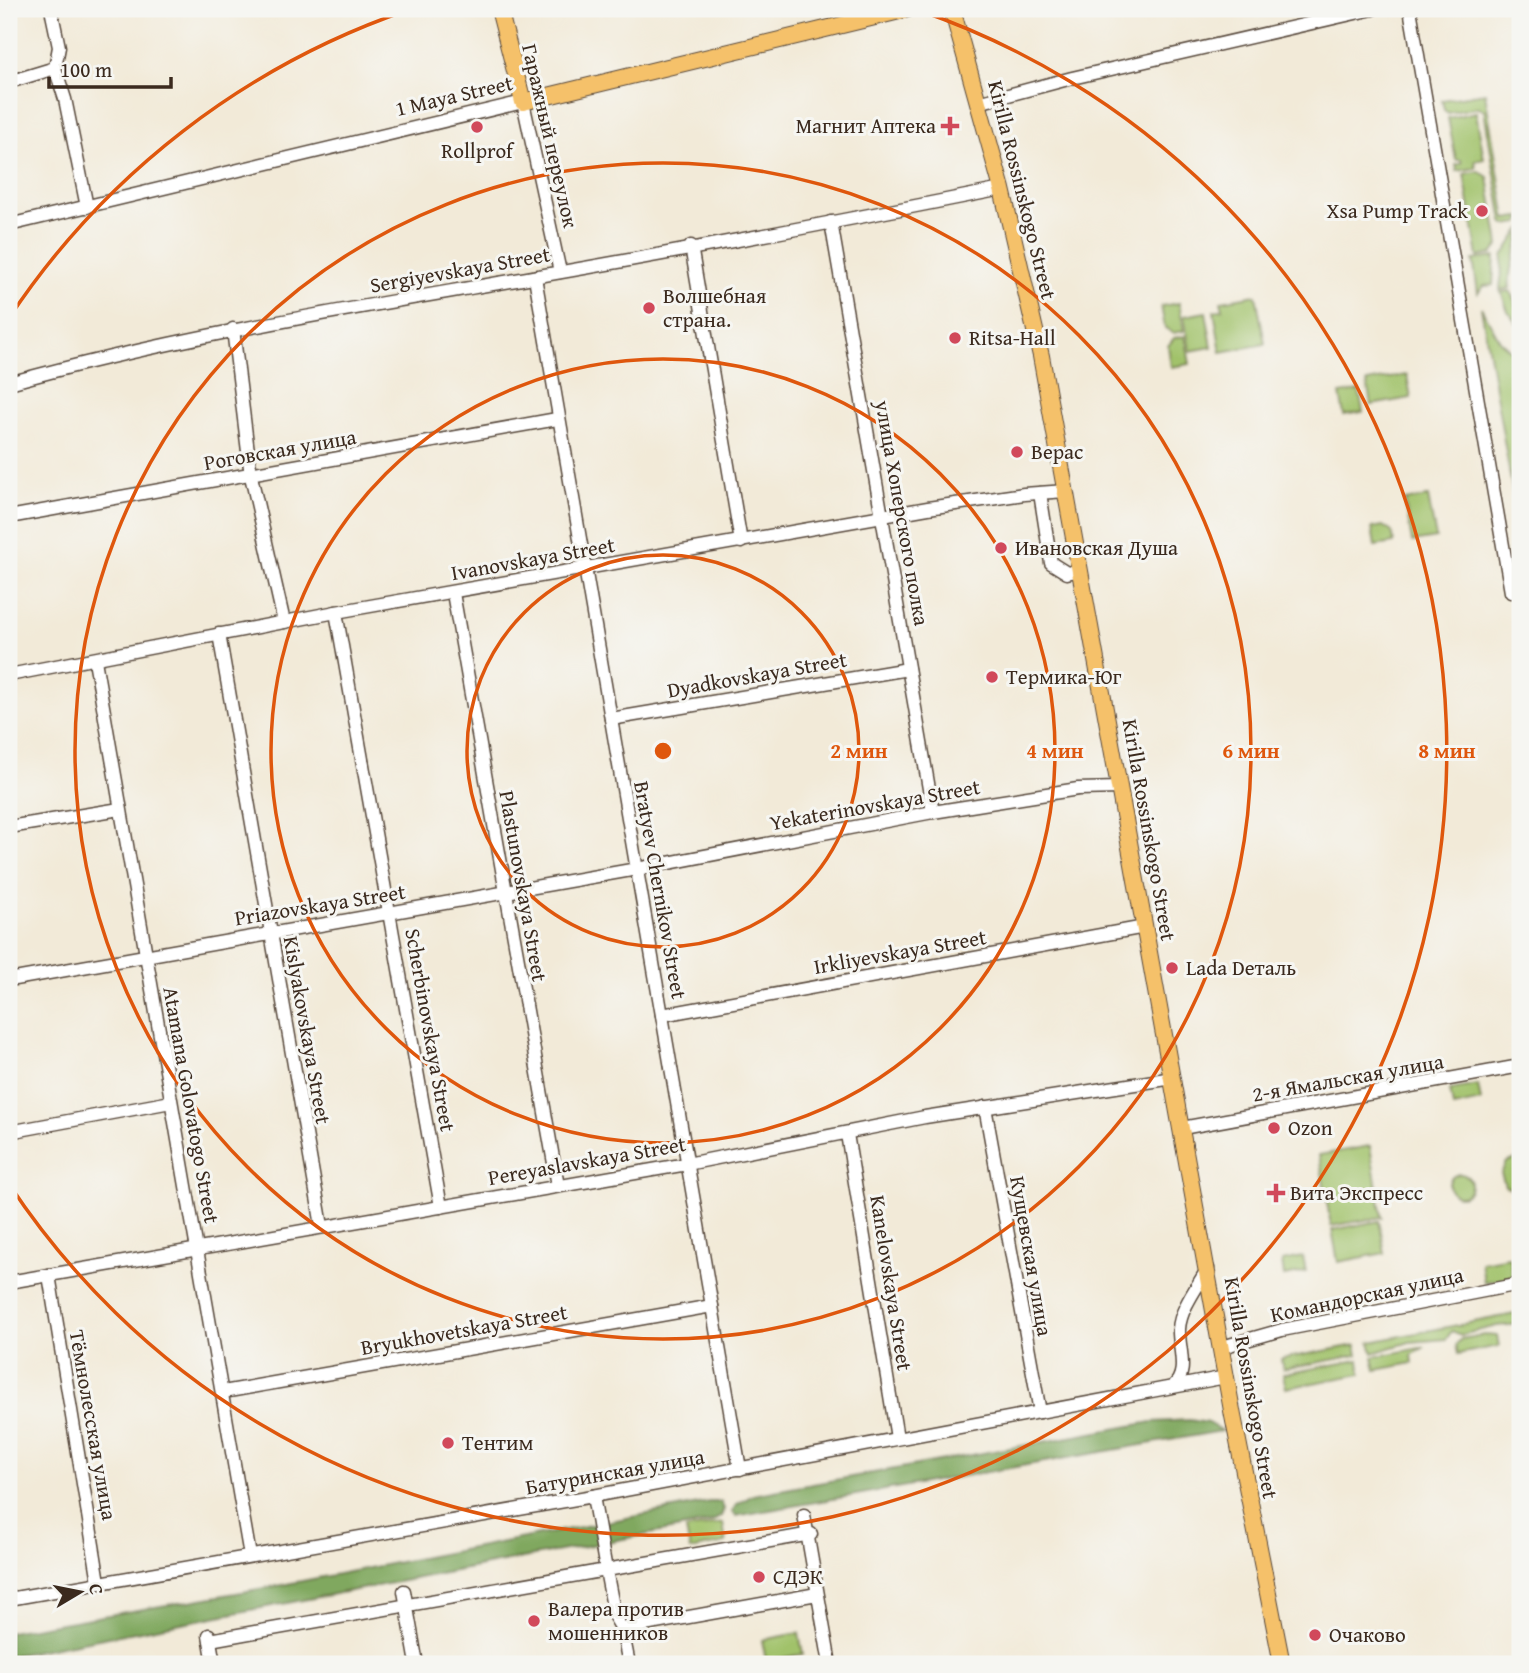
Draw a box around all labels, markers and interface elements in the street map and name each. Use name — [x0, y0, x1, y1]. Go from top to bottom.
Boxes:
street label: Гаражный переулок — [514, 41, 587, 231]
scale bar — [49, 46, 172, 90]
text: 100 m — [60, 54, 112, 85]
street label: 1 Maya Street — [392, 67, 516, 124]
street label: Kirilla Rossinskogo Street — [980, 77, 1065, 303]
place label: Магнит Аптека — [796, 110, 936, 141]
marker: Магнит Аптека — [942, 118, 958, 134]
marker: Rollprof — [469, 119, 485, 135]
place label: Rollprof — [441, 135, 515, 166]
place label: Xsa Pump Track — [1327, 195, 1468, 226]
marker: Xsa Pump Track — [1474, 203, 1490, 219]
street label: Sergiyevskaya Street — [368, 238, 553, 301]
place label: Волшебная страна. — [663, 280, 767, 335]
marker: Волшебная страна. — [641, 300, 657, 316]
place label: Ritsa-Hall — [969, 322, 1056, 353]
marker: Ritsa-Hall — [947, 330, 963, 346]
street label: улица Хоперского полка — [867, 397, 938, 628]
street label: Роговская улица — [201, 421, 358, 478]
place label: Верас — [1031, 436, 1083, 467]
marker: Верас — [1009, 444, 1025, 460]
street label: Ivanovskaya Street — [449, 529, 618, 588]
place label: Ивановская Душа — [1015, 532, 1178, 563]
marker: Ивановская Душа — [993, 540, 1009, 556]
street label: Dyadkovskaya Street — [665, 643, 850, 706]
place label: Термика-Юг — [1006, 661, 1122, 692]
marker: Термика-Юг — [984, 669, 1000, 685]
street label: Kirilla Rossinskogo Street — [1115, 717, 1184, 944]
text: 2 мин — [830, 735, 888, 766]
text: 4 мин — [1026, 735, 1084, 766]
text: 6 мин — [1222, 735, 1280, 766]
text: 8 мин — [1418, 735, 1476, 766]
centre of rings — [651, 739, 675, 763]
street label: Yekaterinovskaya Street — [767, 771, 983, 838]
street label: Bratyev Chernikov Street — [626, 778, 695, 1002]
street label: Plastunovskaya Street — [491, 788, 556, 984]
street label: Priazovskaya Street — [232, 876, 408, 933]
street label: Irkliyevskaya Street — [811, 921, 989, 982]
street label: Scherbinovskaya Street — [397, 926, 464, 1134]
street label: Kislyakovskaya Street — [276, 933, 339, 1127]
place label: Lada Dеталь — [1186, 952, 1296, 983]
marker: Lada Dеталь — [1164, 960, 1180, 976]
street label: Atamana Golovatogo Street — [155, 984, 228, 1226]
street label: 2-я Ямальская улица — [1250, 1045, 1446, 1110]
place label: Ozon — [1288, 1112, 1333, 1143]
marker: Ozon — [1266, 1120, 1282, 1136]
street label: Pereyaslavskaya Street — [486, 1128, 689, 1193]
street label: Кущевская улица — [1002, 1173, 1061, 1338]
place label: Вита Экспресс — [1290, 1177, 1423, 1208]
marker: Вита Экспресс — [1268, 1185, 1284, 1201]
street label: Kanelovskaya Street — [862, 1193, 921, 1374]
street label: Командорская улица — [1268, 1259, 1466, 1330]
street label: Kirilla Rossinskogo Street — [1217, 1275, 1286, 1502]
street label: Bryukhovetskaya Street — [358, 1296, 570, 1363]
street label: Тёмнолесская улица — [62, 1327, 125, 1522]
place label: Тентим — [462, 1427, 533, 1458]
marker: Тентим — [440, 1435, 456, 1451]
street label: Батуринская улица — [523, 1441, 707, 1502]
north arrow — [46, 1558, 116, 1628]
place label: СДЭК — [773, 1561, 823, 1592]
marker: СДЭК — [751, 1569, 767, 1585]
text: С — [82, 1581, 112, 1597]
place label: Валера против мошенников — [548, 1593, 684, 1648]
marker: Валера против мошенников — [526, 1613, 542, 1629]
place label: Очаково — [1329, 1619, 1406, 1650]
marker: Очаково — [1307, 1627, 1323, 1643]

